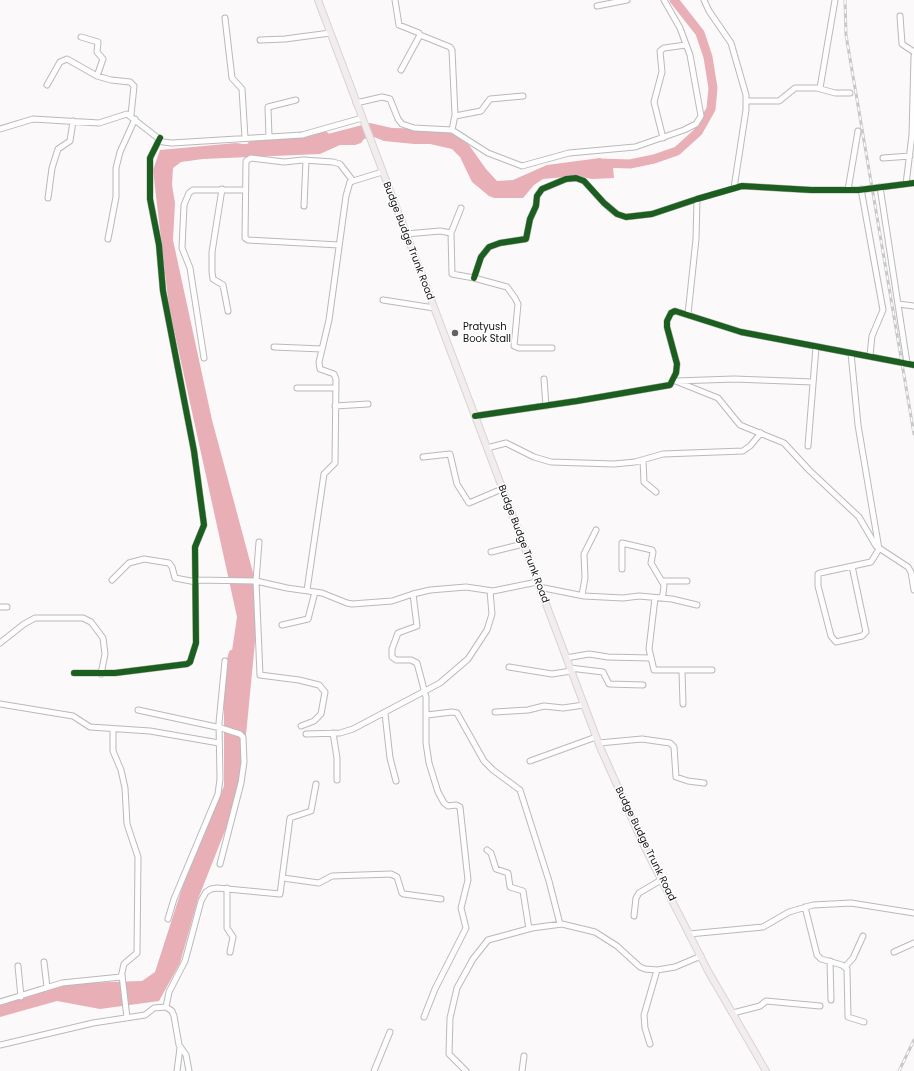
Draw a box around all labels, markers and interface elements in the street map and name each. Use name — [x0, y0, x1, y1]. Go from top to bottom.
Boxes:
street label: Budge Budge Trunk Road — [380, 180, 436, 302]
place label: Pratyush Book Stall — [463, 321, 511, 344]
marker: Pratyush Book Stall — [450, 328, 460, 338]
street label: Budge Budge Trunk Road — [495, 483, 551, 605]
street label: Budge Budge Trunk Road — [612, 785, 678, 903]

